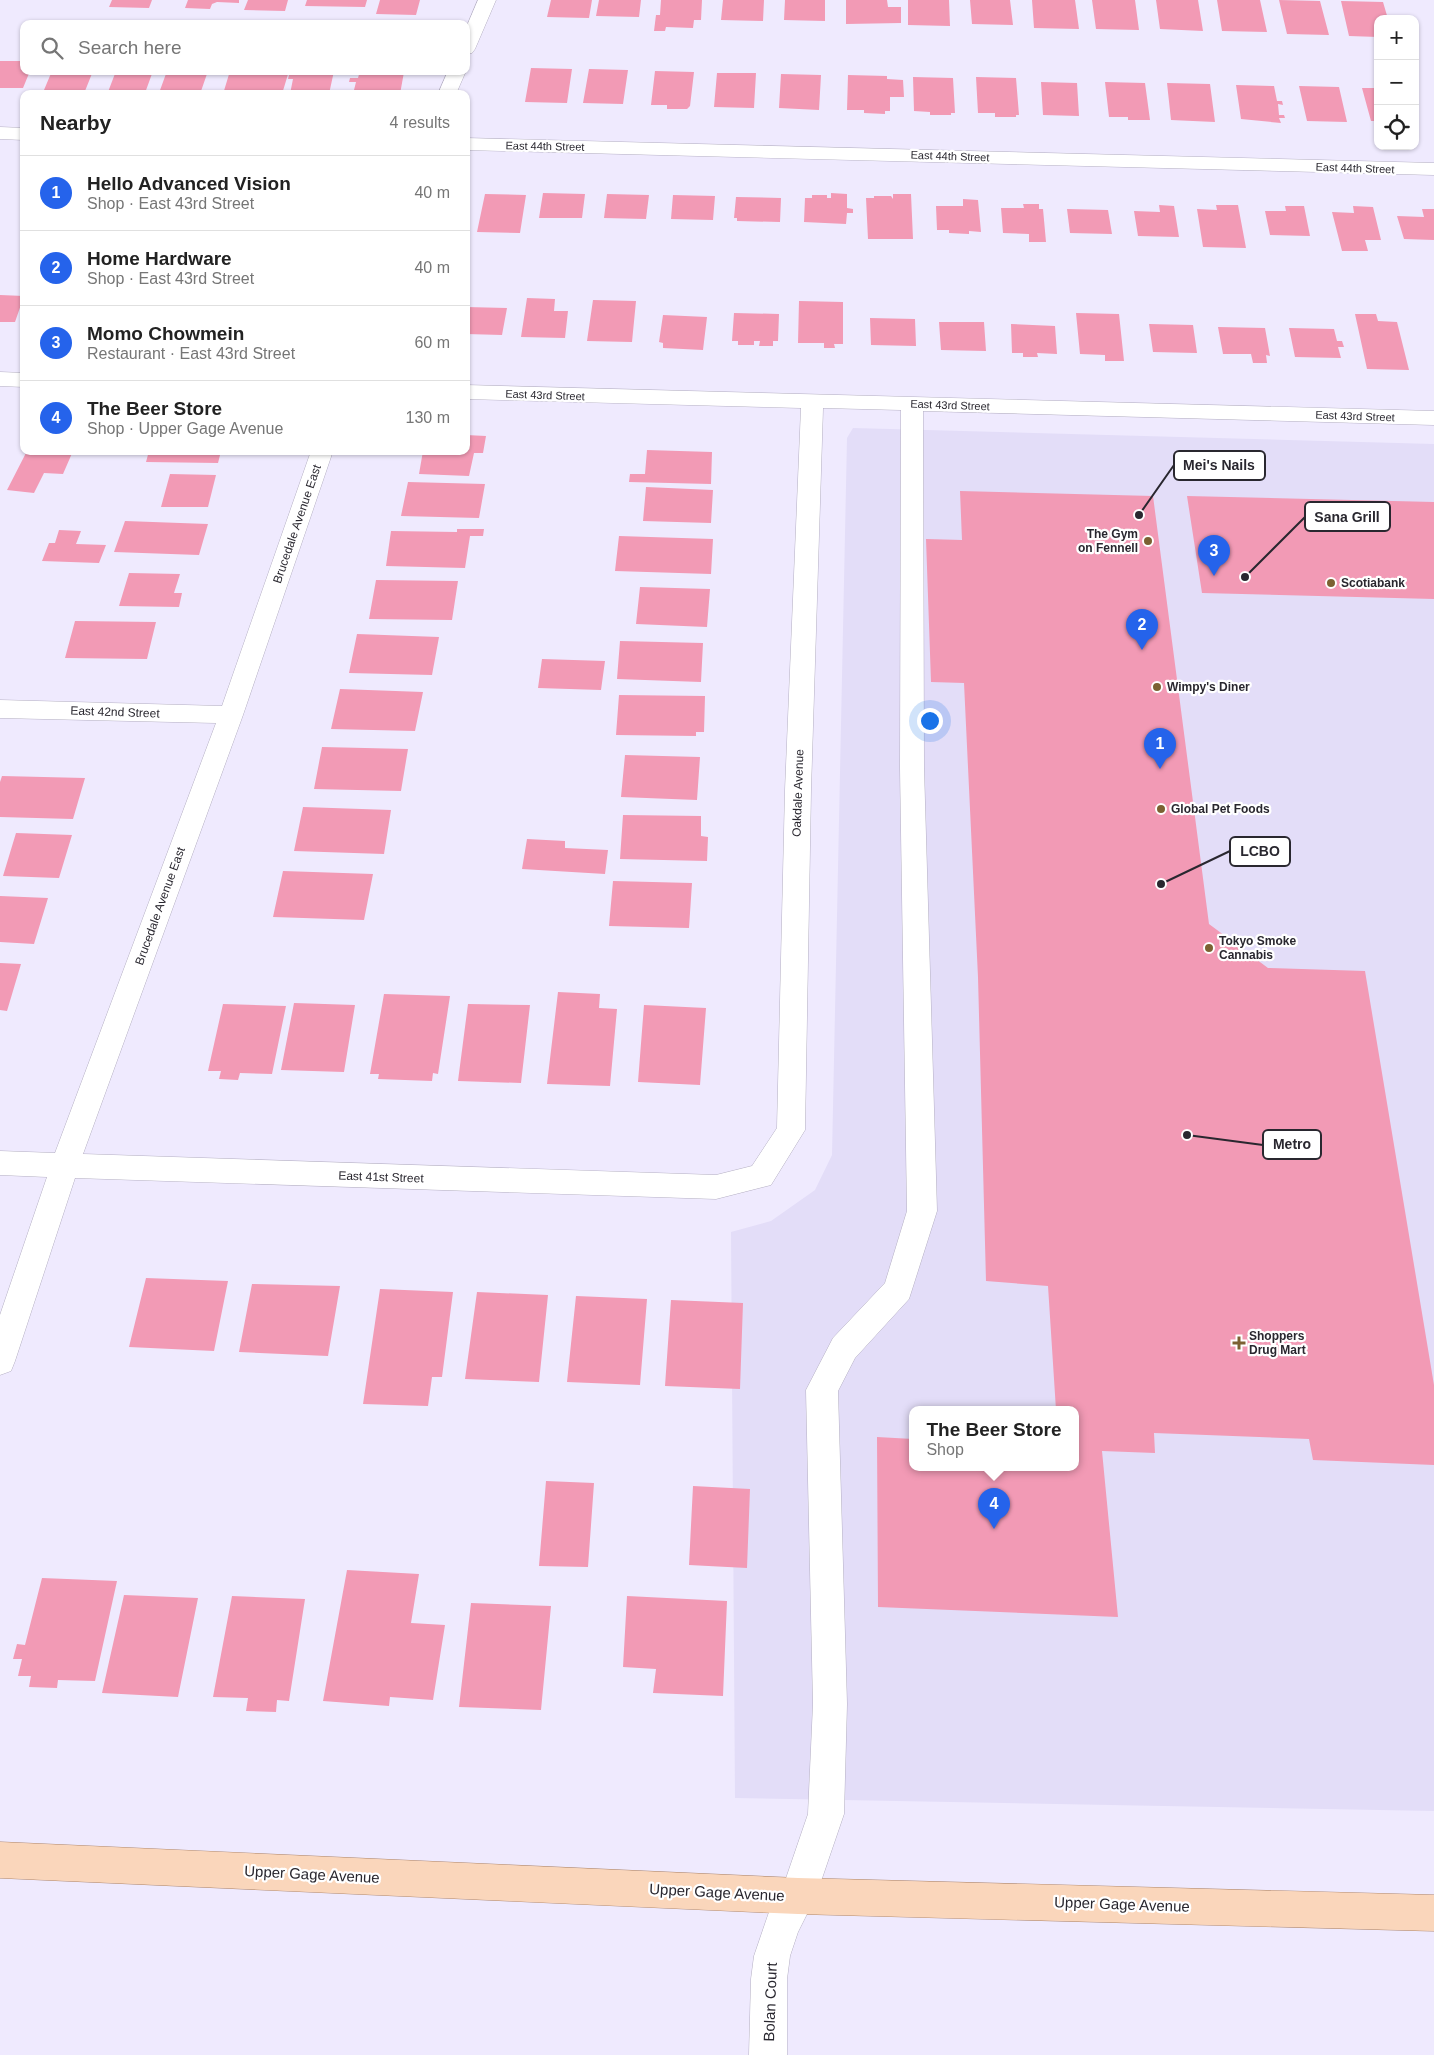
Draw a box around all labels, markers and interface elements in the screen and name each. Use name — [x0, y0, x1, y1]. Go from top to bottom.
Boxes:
map controls — [1374, 15, 1419, 150]
button: + — [1374, 15, 1419, 60]
search box — [20, 20, 470, 75]
icon: search — [38, 34, 66, 62]
text: Search here — [78, 37, 182, 58]
button: − — [1374, 60, 1419, 105]
button: locate — [1374, 105, 1419, 150]
text: Nearby — [40, 111, 111, 134]
text: 4 results — [390, 114, 450, 131]
street label: East 44th Street — [505, 139, 585, 153]
street label: East 44th Street — [910, 149, 990, 163]
street label: East 44th Street — [1315, 161, 1395, 175]
text: Hello Advanced Vision — [87, 173, 291, 194]
text: 1 — [52, 184, 60, 201]
text: 40 m — [414, 184, 450, 201]
text: Shop · East 43rd Street — [87, 195, 254, 212]
text: Home Hardware — [87, 248, 232, 269]
text: 2 — [52, 259, 60, 276]
text: 40 m — [414, 259, 450, 276]
text: Shop · East 43rd Street — [87, 270, 254, 287]
text: Momo Chowmein — [87, 323, 244, 344]
text: 3 — [52, 334, 60, 351]
text: 60 m — [414, 334, 450, 351]
text: Restaurant · East 43rd Street — [87, 345, 295, 362]
street label: East 43rd Street — [505, 388, 585, 402]
text: The Beer Store — [87, 398, 222, 419]
street label: East 43rd Street — [910, 398, 990, 412]
text: 4 — [52, 409, 60, 426]
text: 130 m — [406, 409, 450, 426]
street label: East 43rd Street — [1315, 409, 1395, 423]
text: Shop · Upper Gage Avenue — [87, 420, 283, 437]
callout: Mei's Nails — [1174, 451, 1265, 480]
text: Mei's Nails — [1183, 457, 1255, 473]
street label: Brucedale Avenue East — [270, 462, 324, 585]
callout: Sana Grill — [1305, 502, 1390, 531]
text: Sana Grill — [1314, 509, 1380, 525]
place label: The Gym on Fennell — [1078, 527, 1138, 555]
marker: The Gym on Fennell — [1142, 535, 1154, 547]
pin: 3 — [1198, 535, 1230, 576]
place label: Scotiabank — [1341, 576, 1405, 590]
marker: Scotiabank — [1325, 577, 1337, 589]
pin: 2 — [1126, 609, 1158, 650]
place label: Wimpy's Diner — [1167, 680, 1250, 694]
marker: Wimpy's Diner — [1151, 681, 1163, 693]
street label: East 42nd Street — [70, 703, 161, 721]
your location — [917, 708, 943, 734]
pin: 1 — [1144, 728, 1176, 769]
street label: Oakdale Avenue — [789, 749, 807, 837]
place label: Global Pet Foods — [1171, 802, 1270, 816]
marker: Global Pet Foods — [1155, 803, 1167, 815]
callout: LCBO — [1230, 837, 1290, 866]
text: LCBO — [1240, 843, 1280, 859]
street label: Brucedale Avenue East — [132, 844, 188, 967]
place label: Tokyo Smoke Cannabis — [1219, 934, 1296, 962]
marker: Tokyo Smoke Cannabis — [1203, 942, 1215, 954]
callout: Metro — [1263, 1130, 1321, 1159]
text: Metro — [1273, 1136, 1311, 1152]
street label: East 41st Street — [338, 1169, 425, 1186]
place label: Shoppers Drug Mart — [1249, 1329, 1306, 1357]
marker: Shoppers Drug Mart — [1233, 1337, 1245, 1349]
popup — [909, 1406, 1079, 1471]
text: The Beer Store — [926, 1419, 1062, 1440]
text: Shop — [926, 1441, 964, 1458]
pin: 4 — [978, 1488, 1010, 1529]
street label: Upper Gage Avenue — [244, 1862, 380, 1886]
street label: Upper Gage Avenue — [649, 1880, 785, 1904]
street label: Upper Gage Avenue — [1054, 1893, 1190, 1915]
street label: Bolan Court — [760, 1961, 780, 2042]

